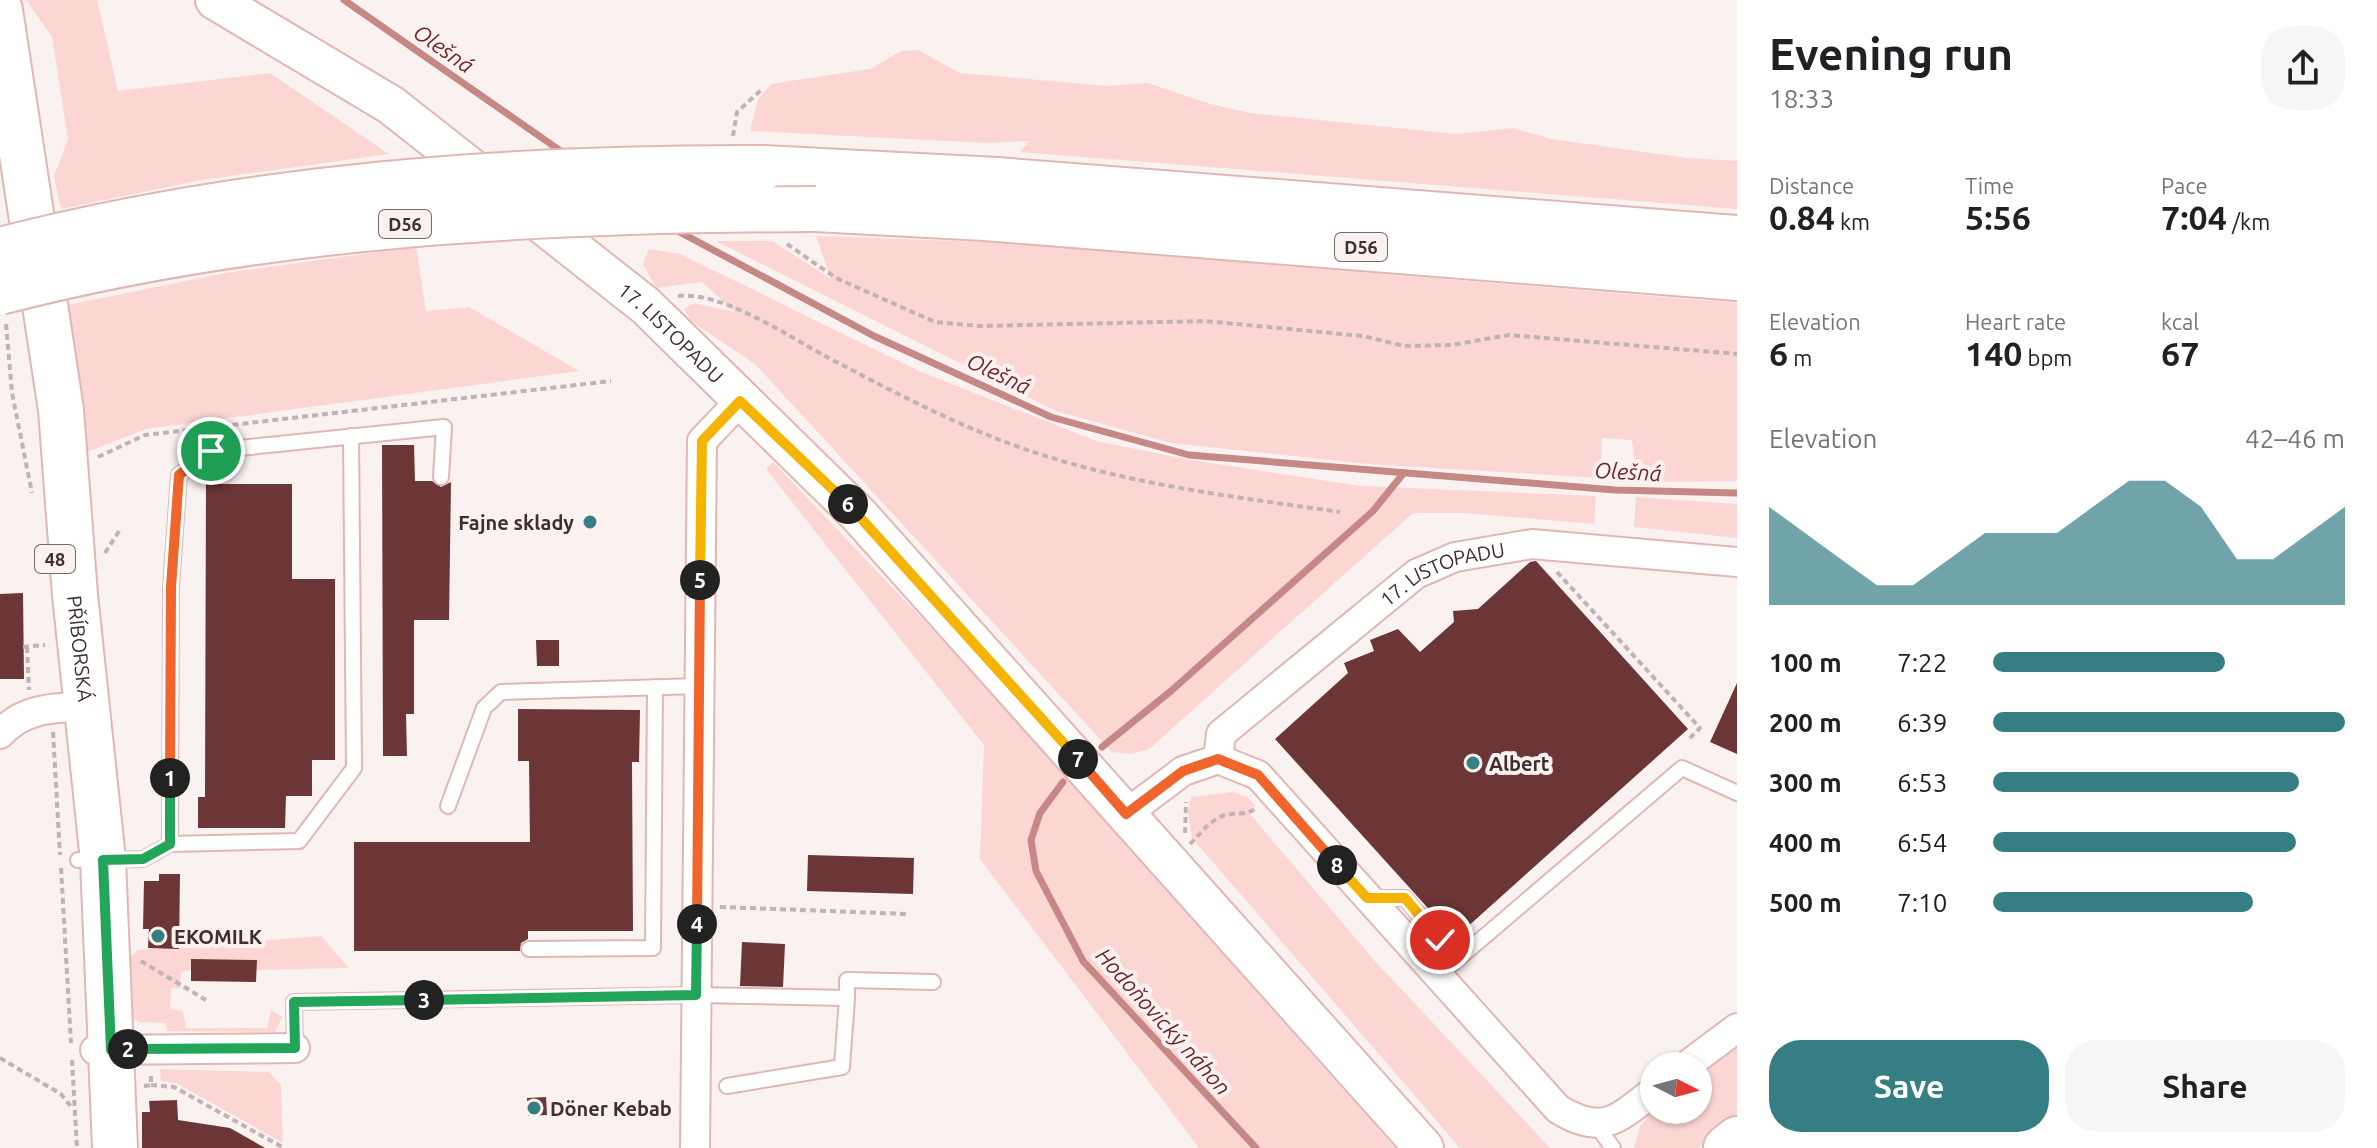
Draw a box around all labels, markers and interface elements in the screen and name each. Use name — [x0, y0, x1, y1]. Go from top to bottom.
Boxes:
water label: Olešná — [409, 18, 479, 78]
button: share — [2261, 26, 2345, 110]
text: Evening run — [1769, 29, 2013, 78]
text: 18:33 — [1769, 84, 1834, 113]
text: Distance — [1769, 173, 1854, 198]
text: Time — [1965, 173, 2014, 198]
text: Pace — [2161, 173, 2208, 198]
text: 0.84 — [1769, 198, 1835, 236]
text: 5:56 — [1965, 198, 2031, 236]
text: 7:04 — [2161, 198, 2227, 236]
text: km — [1835, 209, 1870, 234]
text: /km — [2227, 209, 2270, 234]
road number: D56 — [379, 210, 431, 238]
road number: D56 — [1335, 233, 1387, 261]
street label: 17. LISTOPADU — [614, 277, 729, 387]
text: Elevation — [1769, 309, 1861, 334]
text: Heart rate — [1965, 309, 2066, 334]
text: kcal — [2161, 309, 2199, 334]
text: 6 — [1769, 334, 1788, 372]
text: 140 — [1965, 334, 2023, 372]
text: 67 — [2161, 334, 2199, 372]
text: m — [1788, 345, 1812, 370]
text: bpm — [2023, 345, 2072, 370]
water label: Olešná — [963, 347, 1035, 399]
pin — [177, 417, 245, 485]
text: Elevation — [1769, 424, 1877, 453]
text: 42–46 m — [2245, 424, 2345, 453]
icon: arrive — [189, 429, 233, 473]
water label: Olešná — [1594, 457, 1662, 485]
pin: 6 — [828, 484, 868, 524]
text: 6 — [842, 491, 854, 516]
place label: Fajne sklady — [458, 511, 574, 534]
marker: Fajne sklady — [581, 513, 599, 531]
street label: 17. LISTOPADU — [1375, 537, 1506, 610]
road number: 48 — [35, 545, 75, 573]
pin: 5 — [680, 560, 720, 600]
text: 5 — [694, 567, 706, 592]
street label: PŘÍBORSKÁ — [64, 594, 98, 703]
text: 100 m — [1769, 648, 1842, 677]
text: 7:22 — [1897, 648, 1947, 677]
text: 200 m — [1769, 708, 1842, 737]
text: 6:39 — [1897, 708, 1947, 737]
pin: 7 — [1058, 739, 1098, 779]
text: 7 — [1072, 746, 1084, 771]
place label: Albert — [1489, 752, 1550, 775]
marker: Albert — [1464, 754, 1482, 772]
pin: 1 — [150, 758, 190, 798]
text: 1 — [164, 765, 176, 790]
text: 300 m — [1769, 768, 1842, 797]
text: 6:53 — [1897, 768, 1947, 797]
text: 400 m — [1769, 828, 1842, 857]
text: 6:54 — [1897, 828, 1947, 857]
pin: 8 — [1317, 845, 1357, 885]
text: 8 — [1331, 852, 1343, 877]
text: 500 m — [1769, 888, 1842, 917]
text: 7:10 — [1897, 888, 1947, 917]
pin: 4 — [677, 904, 717, 944]
pin — [1406, 906, 1474, 974]
text: 4 — [691, 911, 703, 936]
icon: check — [1418, 918, 1462, 962]
place label: EKOMILK — [174, 925, 263, 948]
marker: EKOMILK — [149, 927, 167, 945]
water label: Hodoňovický náhon — [1092, 943, 1236, 1099]
pin: 3 — [404, 980, 444, 1020]
text: 3 — [418, 987, 430, 1012]
pin: 2 — [108, 1029, 148, 1069]
text: 2 — [122, 1036, 134, 1061]
button: Save — [1769, 1040, 2049, 1132]
button: Share — [2065, 1040, 2345, 1132]
north arrow — [1640, 1052, 1712, 1124]
map controls — [1640, 1052, 1712, 1124]
place label: Döner Kebab — [550, 1097, 672, 1120]
marker: Döner Kebab — [525, 1099, 543, 1117]

